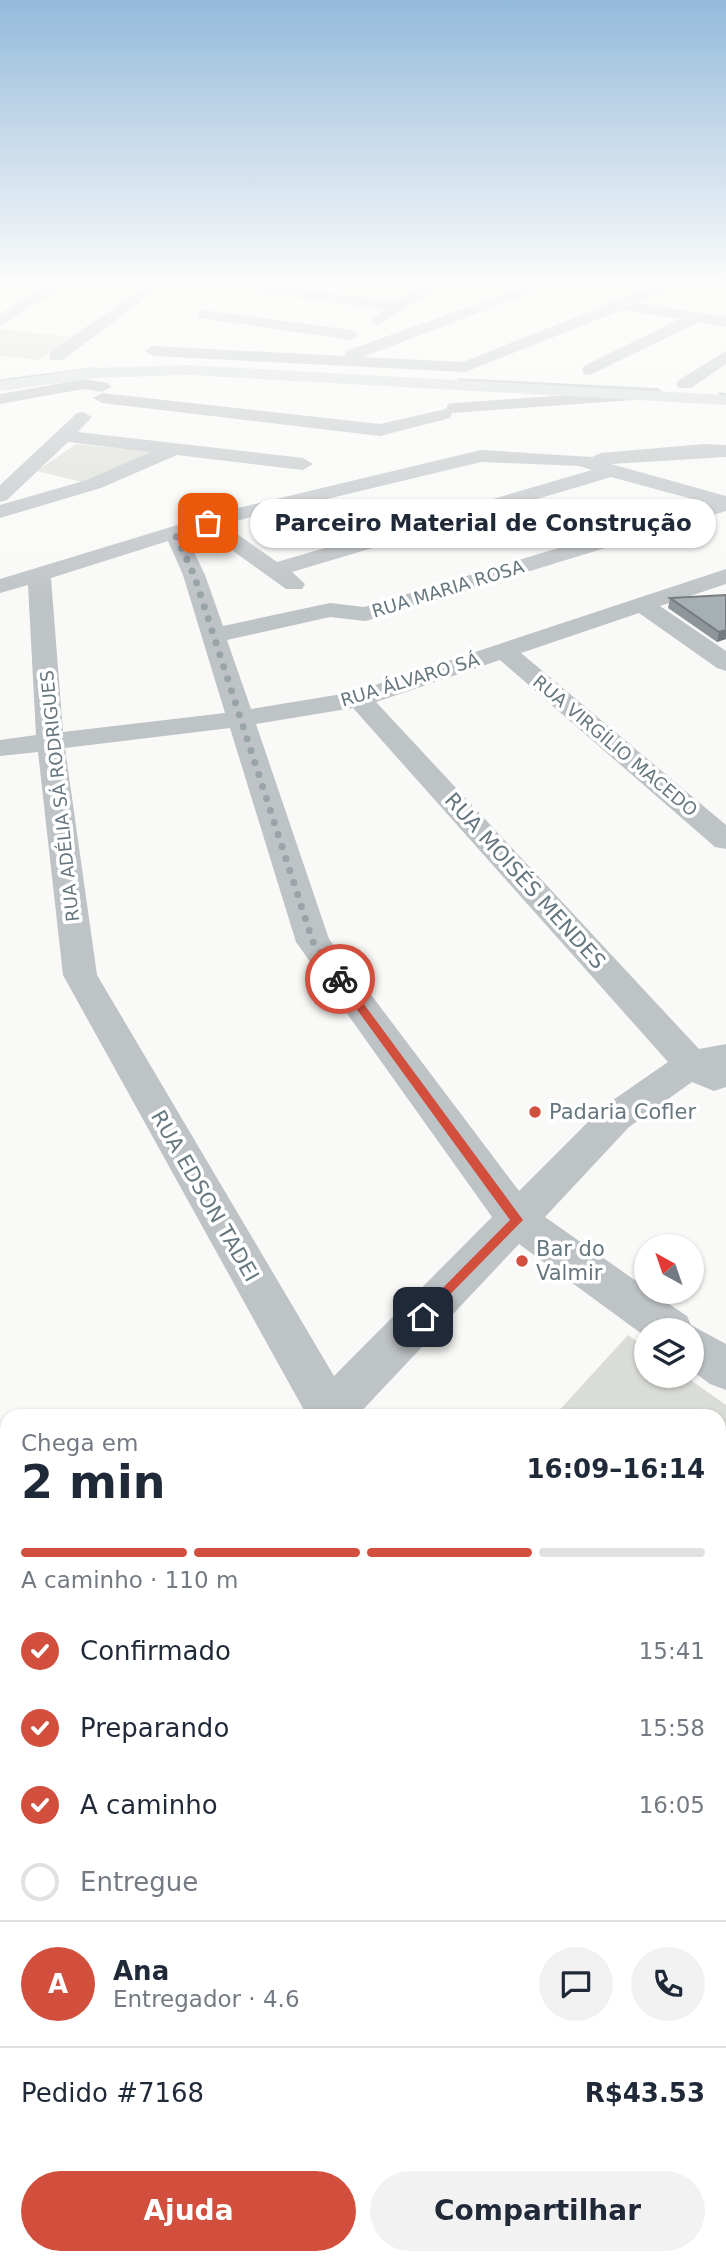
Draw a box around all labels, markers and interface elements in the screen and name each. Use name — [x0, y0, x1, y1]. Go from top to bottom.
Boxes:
pin — [178, 493, 238, 553]
callout: Parceiro Material de Construção — [250, 498, 716, 548]
icon: bag — [189, 504, 227, 542]
text: Parceiro Material de Construção — [274, 510, 692, 536]
street label: RUA MARIA ROSA — [369, 555, 527, 622]
street label: RUA ÁLVARO SÁ — [338, 648, 482, 711]
street label: RUA ADÉLIA SÁ RODRIGUES — [36, 669, 83, 923]
street label: RUA VIRGÍLIO MACEDO — [529, 671, 702, 820]
street label: RUA MOISÉS MENDES — [440, 787, 611, 974]
courier — [305, 944, 375, 1014]
icon: bike — [321, 960, 359, 998]
place label: Padaria Cofler — [549, 1100, 696, 1124]
marker: Padaria Cofler — [527, 1104, 543, 1120]
street label: RUA EDSON TADEI — [146, 1106, 264, 1286]
north arrow — [634, 1234, 704, 1304]
map controls — [634, 1234, 704, 1388]
place label: Bar do Valmir — [536, 1237, 605, 1285]
marker: Bar do Valmir — [514, 1253, 530, 1269]
pin — [393, 1287, 453, 1347]
icon: home — [404, 1298, 442, 1336]
button: layers — [634, 1318, 704, 1388]
text: Chega em — [21, 1430, 138, 1456]
text: 16:09–16:14 — [526, 1454, 705, 1484]
text: 2 min — [21, 1455, 165, 1509]
text: A caminho · 110 m — [21, 1567, 238, 1593]
icon: check — [21, 1632, 59, 1670]
text: Confirmado — [80, 1636, 231, 1666]
text: 15:41 — [639, 1638, 705, 1664]
icon: check — [21, 1709, 59, 1747]
text: Preparando — [80, 1713, 229, 1743]
text: 15:58 — [639, 1715, 705, 1741]
icon: check — [21, 1786, 59, 1824]
text: A caminho — [80, 1790, 218, 1820]
text: 16:05 — [639, 1792, 705, 1818]
text: Entregue — [80, 1867, 198, 1897]
button: chat — [539, 1947, 613, 2021]
button: phone — [631, 1947, 705, 2021]
text: Ana — [113, 1956, 169, 1986]
text: A — [48, 1969, 68, 1999]
text: Entregador · 4.6 — [113, 1986, 300, 2012]
text: Pedido #7168 — [21, 2078, 204, 2108]
text: R$43.53 — [585, 2078, 705, 2108]
button: Ajuda — [21, 2171, 356, 2251]
button: Compartilhar — [370, 2171, 705, 2251]

